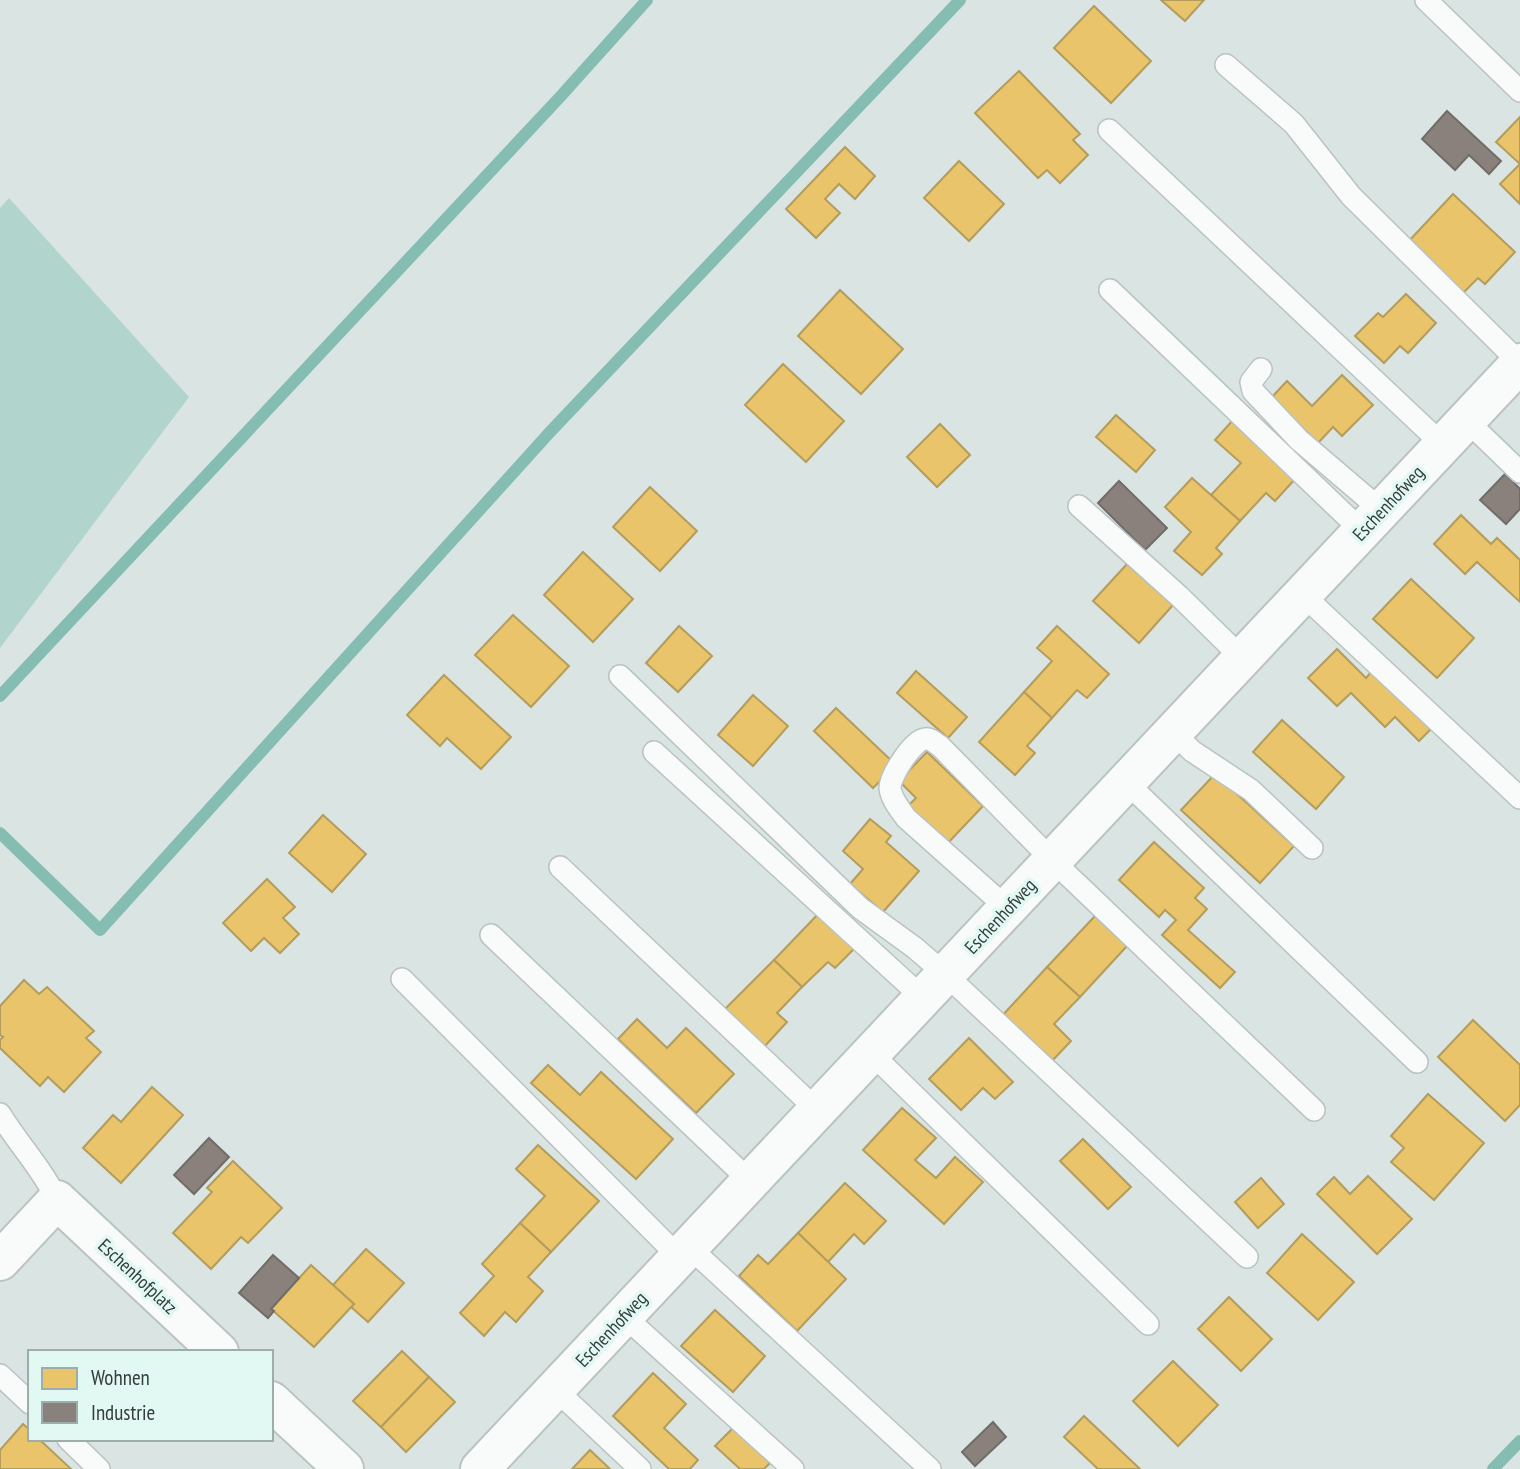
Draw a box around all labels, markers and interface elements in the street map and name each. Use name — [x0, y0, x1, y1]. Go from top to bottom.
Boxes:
street label: Eschenhofweg — [1347, 460, 1429, 546]
street label: Eschenhofweg — [959, 873, 1041, 959]
street label: Eschenhofplatz — [93, 1233, 183, 1319]
street label: Eschenhofweg — [570, 1286, 652, 1372]
legend — [28, 1350, 273, 1441]
text: Wohnen — [91, 1364, 150, 1391]
text: Industrie — [91, 1399, 155, 1426]

